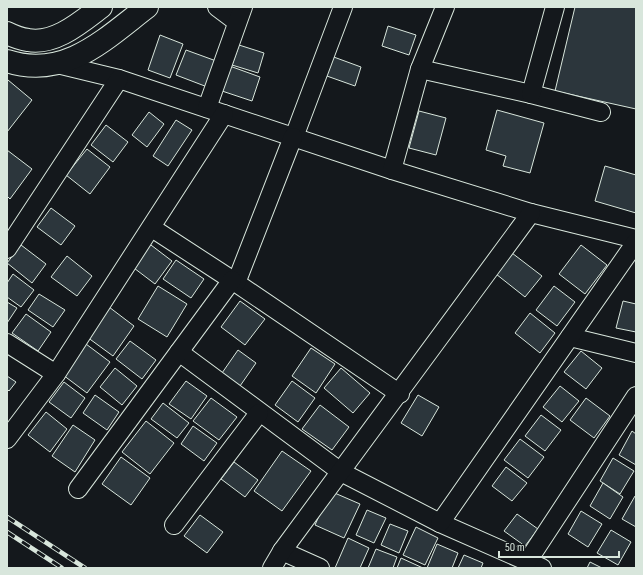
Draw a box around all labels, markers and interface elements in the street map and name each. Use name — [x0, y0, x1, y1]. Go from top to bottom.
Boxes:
scale bar — [499, 533, 619, 559]
text: 50 m — [505, 540, 525, 555]

